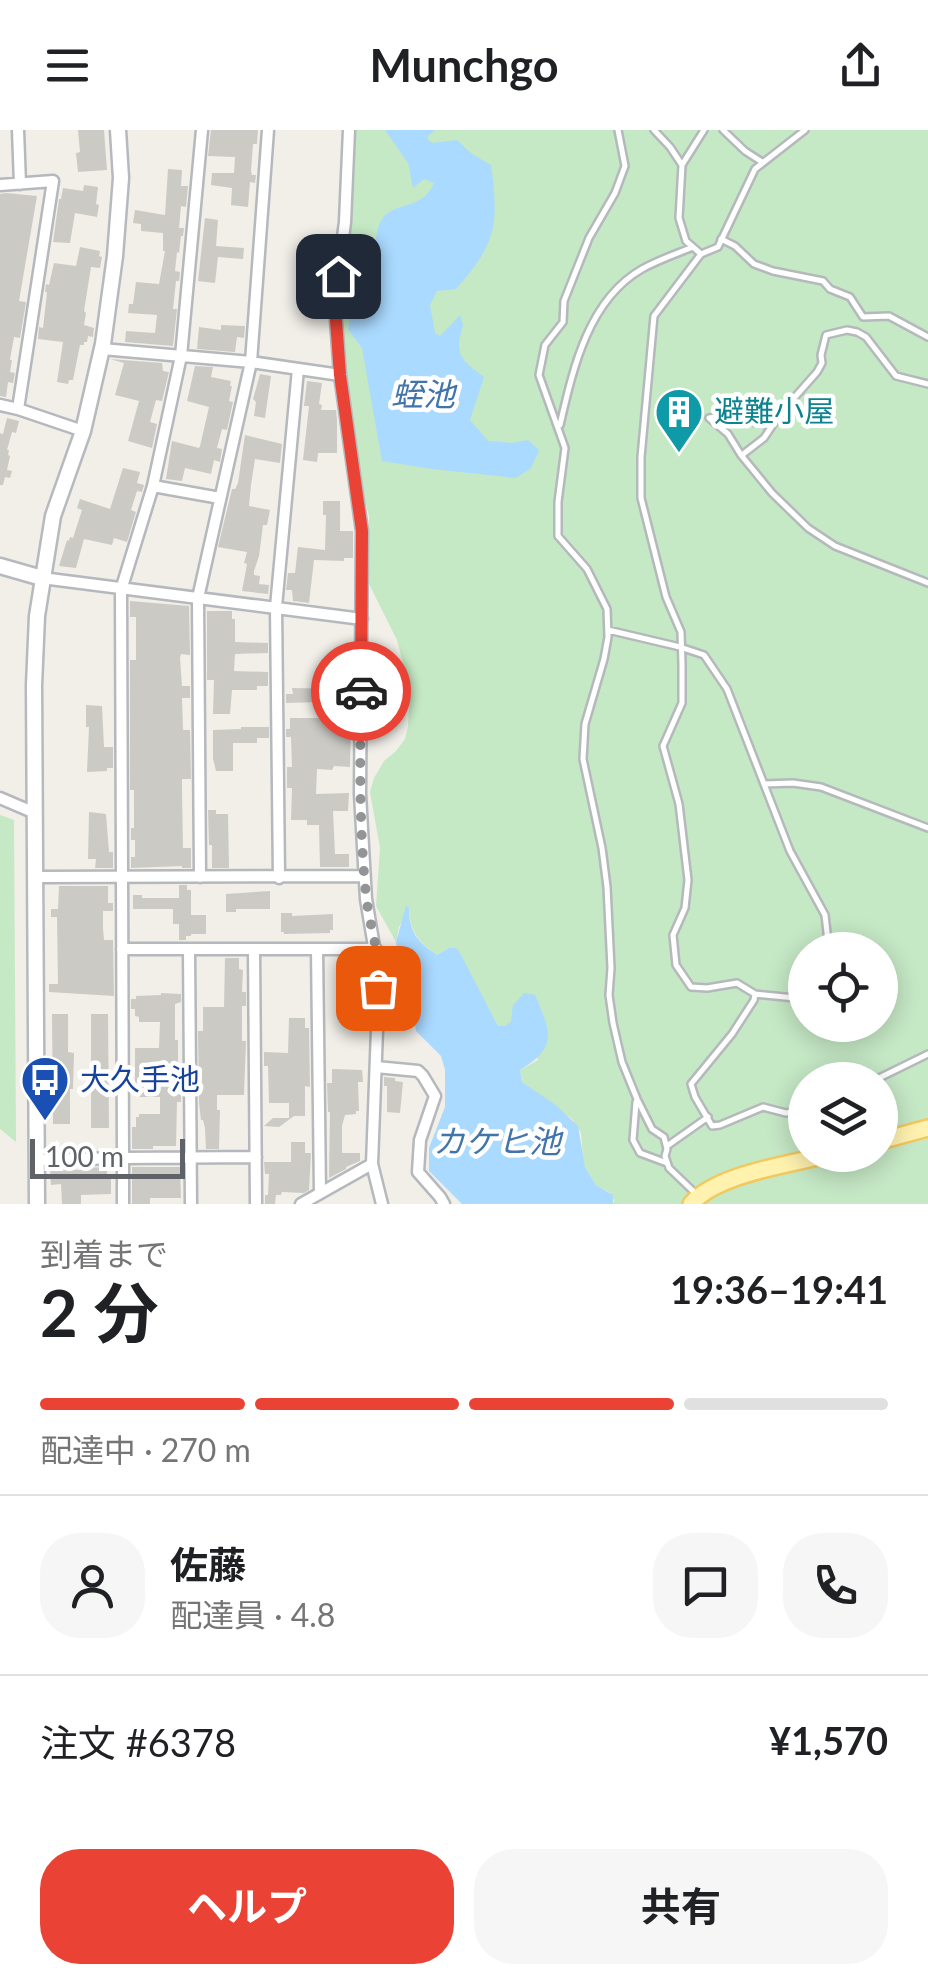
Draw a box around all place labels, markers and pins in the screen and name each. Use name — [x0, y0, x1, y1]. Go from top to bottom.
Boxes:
pin — [296, 234, 381, 319]
building icon: 避難小屋 — [653, 386, 705, 454]
place label: 避難小屋 — [714, 392, 834, 428]
pin — [336, 946, 421, 1031]
bus stop icon: 大久手池 — [19, 1054, 71, 1122]
place label: 大久手池 — [80, 1060, 200, 1096]

